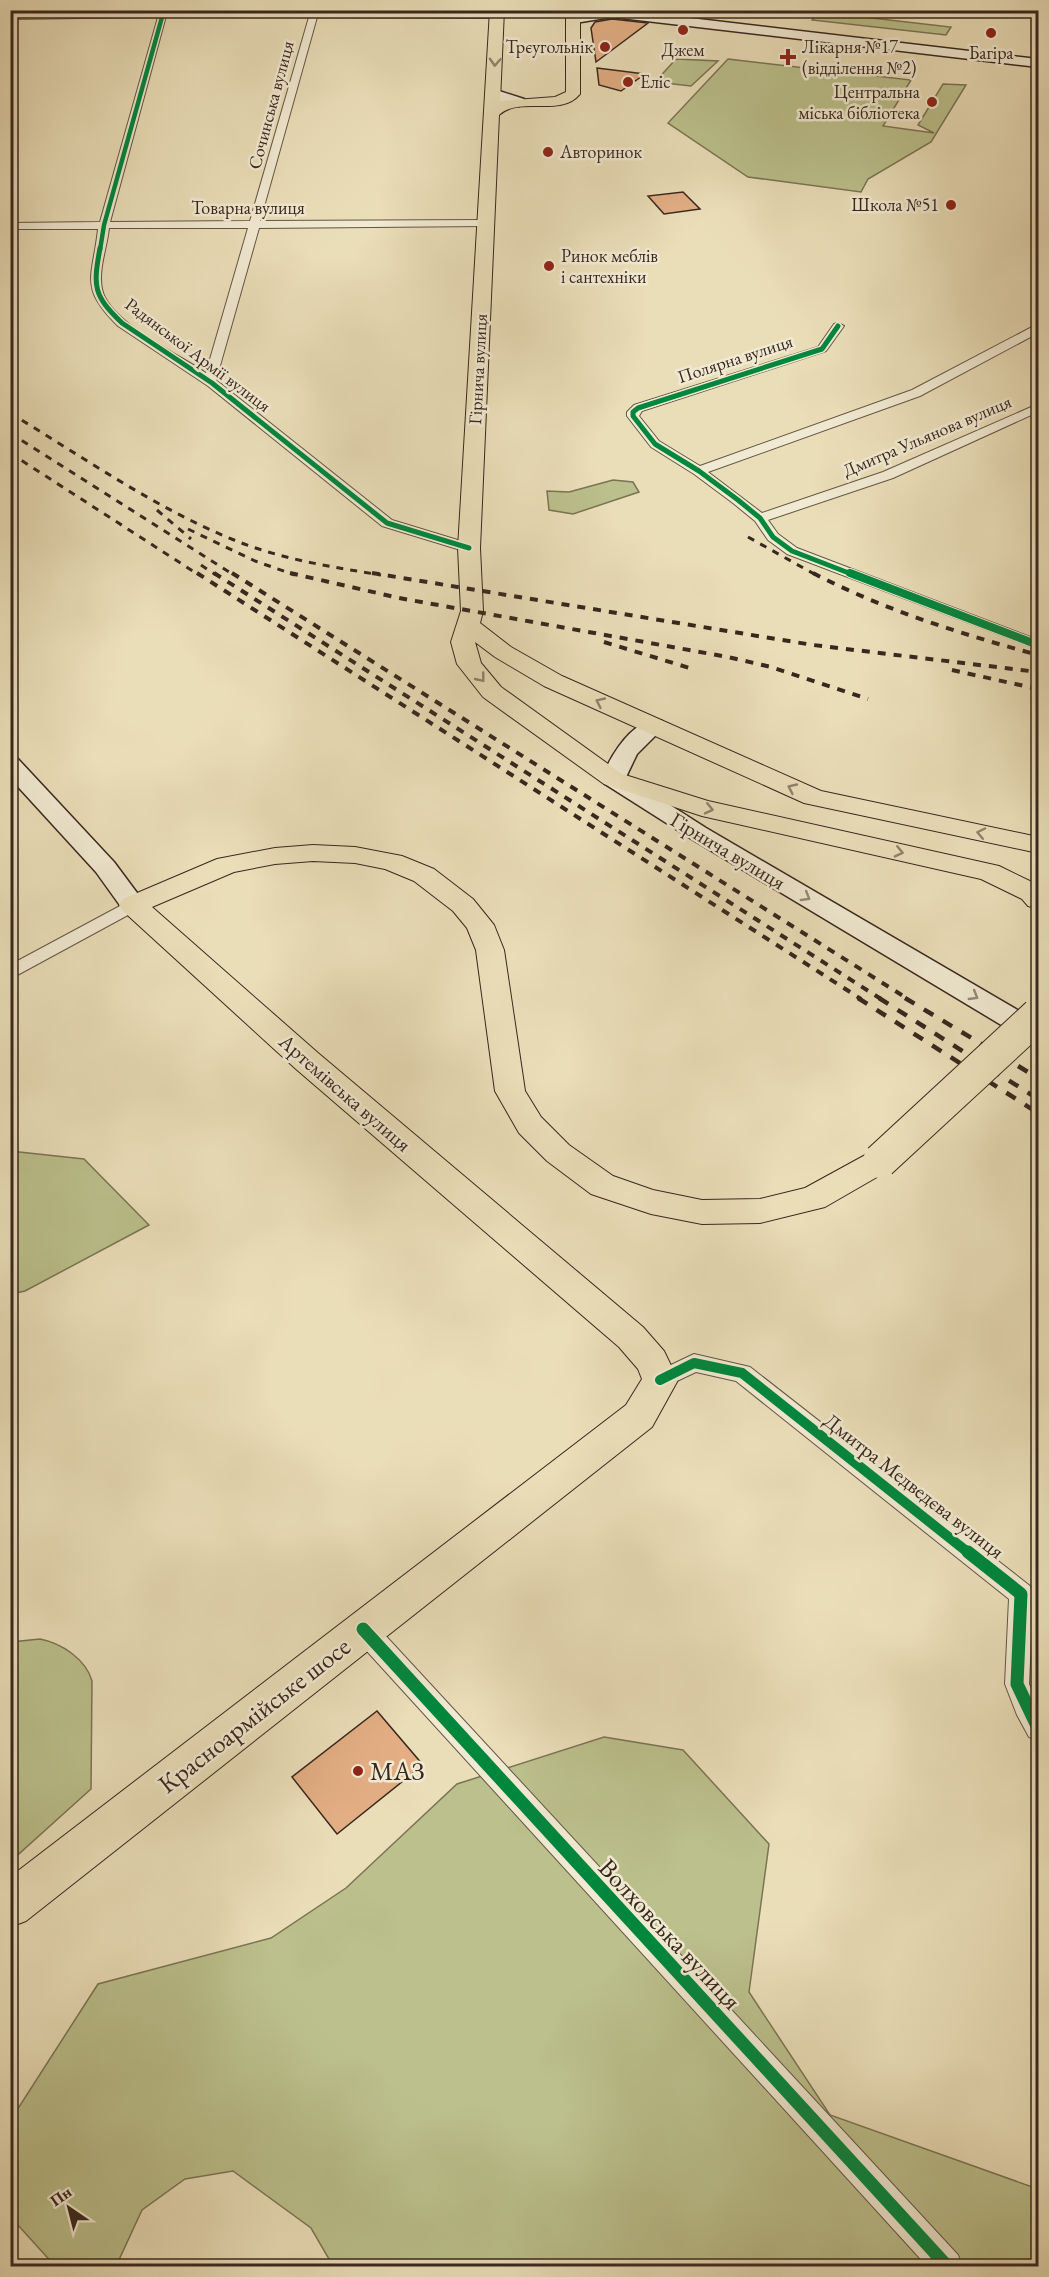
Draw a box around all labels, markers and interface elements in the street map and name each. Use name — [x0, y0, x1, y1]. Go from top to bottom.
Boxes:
marker: Джем — [676, 23, 690, 37]
marker: Багіра — [984, 26, 998, 40]
place label: Трєугольнік — [506, 35, 593, 58]
place label: Лікарня №17 (відділення №2) — [802, 35, 917, 79]
street label: Сочинська вулиця — [242, 38, 299, 172]
place label: Джем — [661, 38, 705, 61]
marker: Трєугольнік — [598, 40, 612, 54]
place label: Багіра — [969, 41, 1014, 64]
marker: Лікарня №17 (відділення №2) — [779, 48, 797, 66]
one-way arrow — [488, 57, 501, 66]
place label: Еліс — [640, 70, 671, 93]
marker: Еліс — [621, 75, 635, 89]
place label: Центральна міська бібліотека — [798, 80, 921, 124]
marker: Центральна міська бібліотека — [925, 95, 939, 109]
place label: Авторинок — [559, 140, 643, 163]
marker: Авторинок — [541, 145, 555, 159]
place label: Школа №51 — [851, 193, 939, 216]
street label: Товарна вулиця — [191, 196, 305, 219]
marker: Школа №51 — [944, 198, 958, 212]
place label: Ринок меблів і сантехніки — [561, 244, 658, 288]
marker: Ринок меблів і сантехніки — [542, 259, 556, 273]
street label: Радянської Армії вулиця — [121, 292, 276, 417]
street label: Гірнича вулиця — [463, 313, 492, 425]
street label: Полярна вулиця — [674, 329, 795, 388]
street label: Дмитра Ульянова вулиця — [839, 390, 1015, 482]
one-way arrow — [473, 671, 484, 682]
one-way arrow — [596, 698, 607, 710]
one-way arrow — [788, 783, 799, 795]
one-way arrow — [704, 802, 714, 815]
street label: Гірнича вулиця — [666, 806, 791, 896]
one-way arrow — [977, 827, 987, 840]
one-way arrow — [894, 845, 904, 858]
one-way arrow — [800, 890, 810, 902]
one-way arrow — [968, 989, 978, 1001]
street label: Артемівська вулиця — [273, 1027, 417, 1158]
street label: Дмитра Медведєва вулиця — [819, 1407, 1010, 1565]
street label: Красноармійське шосе — [151, 1629, 357, 1801]
place label: МАЗ — [370, 1754, 425, 1788]
marker: МАЗ — [351, 1764, 365, 1778]
street label: Волховська вулиця — [591, 1851, 749, 2017]
north arrow — [39, 2178, 99, 2238]
text: Пн — [46, 2181, 76, 2211]

